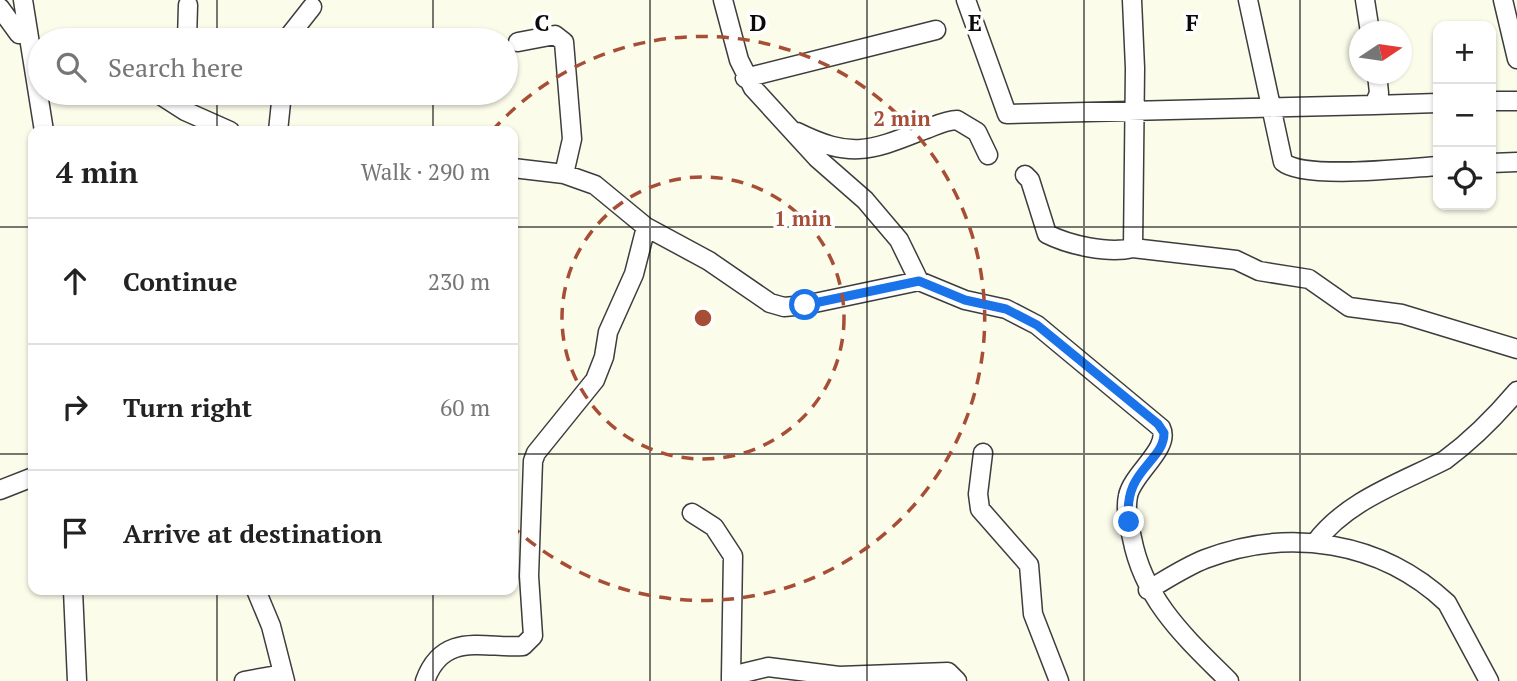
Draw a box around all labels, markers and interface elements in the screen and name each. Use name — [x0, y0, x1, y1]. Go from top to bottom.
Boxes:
text: C — [535, 7, 550, 38]
text: D — [750, 7, 767, 38]
text: E — [968, 7, 982, 38]
text: F — [1185, 7, 1199, 38]
north arrow — [1349, 21, 1412, 84]
map controls — [1433, 21, 1496, 210]
button: + — [1433, 21, 1496, 84]
search box — [28, 28, 518, 105]
icon: search — [52, 48, 90, 86]
text: Search here — [108, 50, 243, 84]
button: − — [1433, 84, 1496, 147]
text: 2 min — [873, 104, 931, 132]
button: locate — [1433, 147, 1496, 210]
text: 4 min — [56, 152, 138, 192]
text: Walk · 290 m — [361, 156, 490, 187]
text: 1 min — [774, 204, 832, 232]
icon: ahead — [56, 262, 94, 300]
text: Continue — [123, 264, 237, 298]
text: 230 m — [428, 266, 490, 297]
route start — [789, 289, 820, 320]
centre of rings — [691, 306, 715, 330]
icon: right — [56, 388, 94, 426]
text: Turn right — [123, 390, 252, 424]
text: 60 m — [440, 392, 490, 423]
route end — [1113, 506, 1144, 537]
icon: arrive — [56, 514, 94, 552]
text: Arrive at destination — [123, 516, 382, 550]

